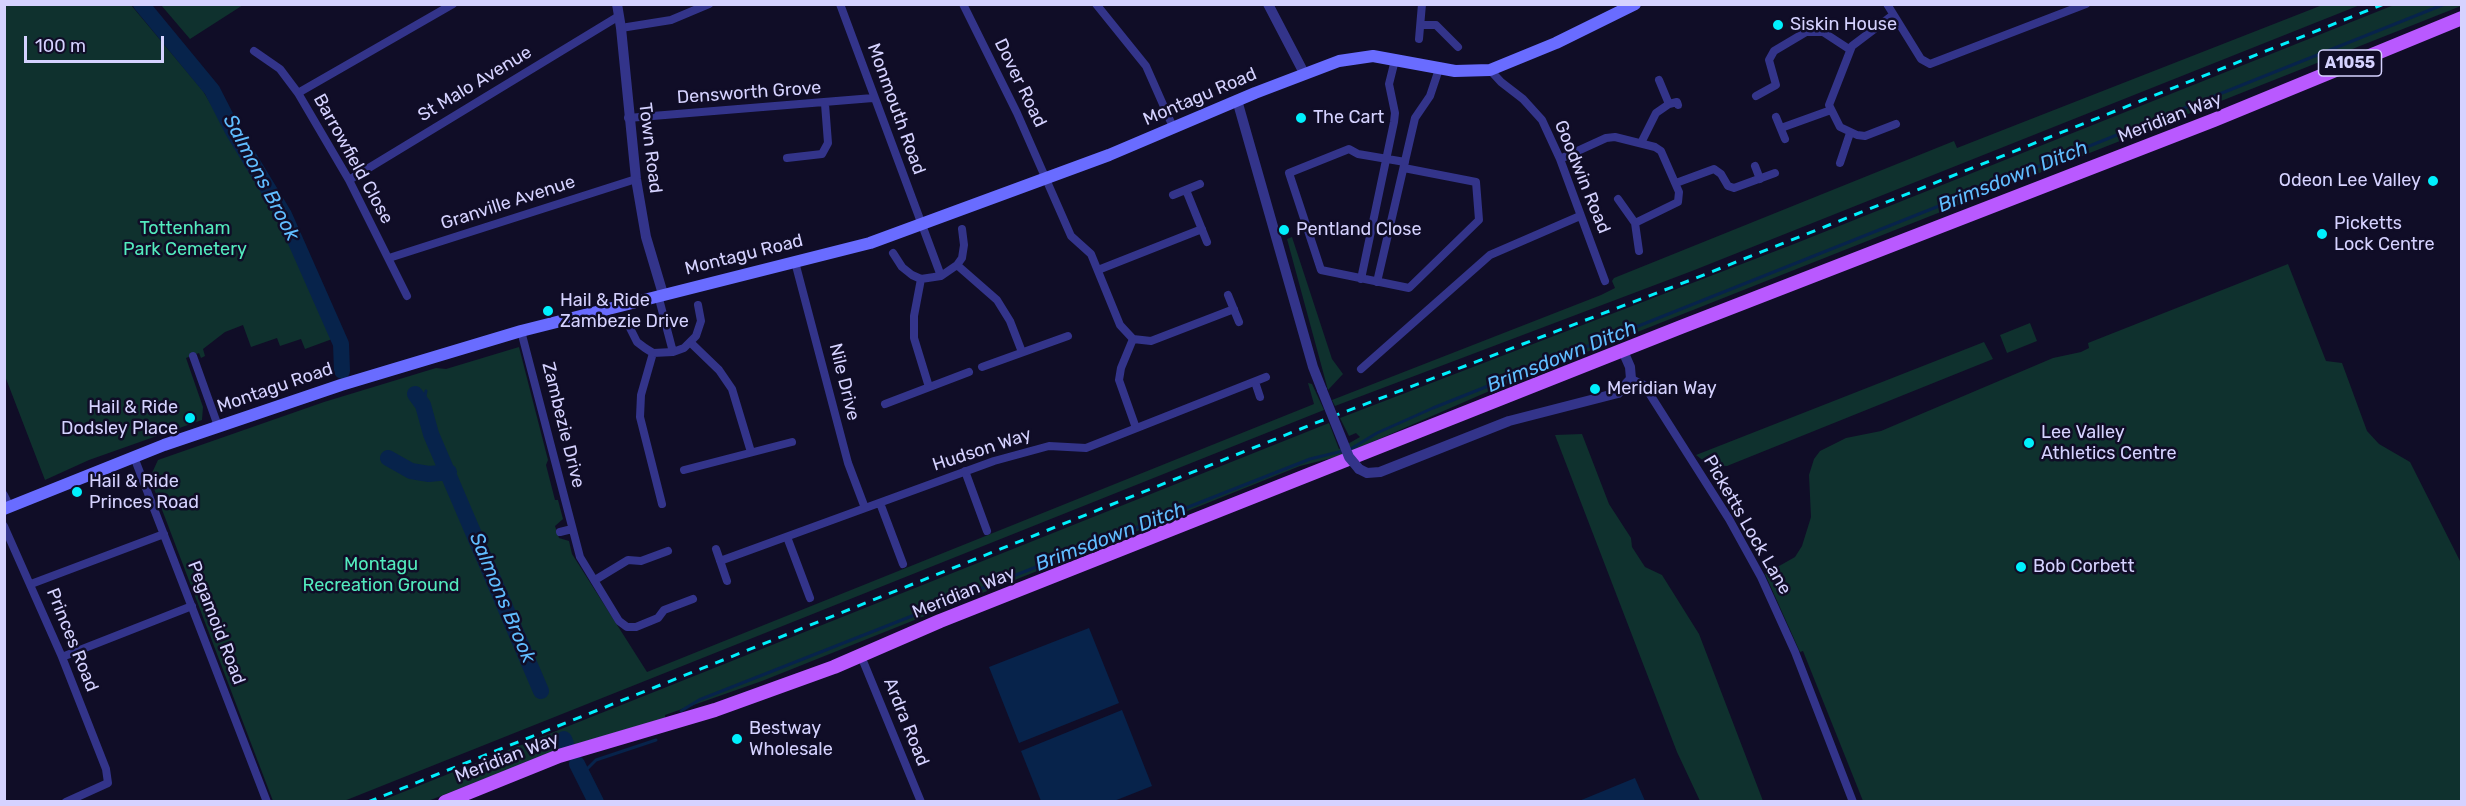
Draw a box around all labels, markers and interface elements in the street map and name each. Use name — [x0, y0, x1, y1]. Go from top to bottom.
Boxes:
place label: Siskin House — [1790, 14, 1897, 36]
marker: Siskin House — [1771, 18, 1785, 32]
scale bar — [27, 24, 166, 62]
text: 100 m — [35, 35, 86, 57]
street label: Dover Road — [989, 35, 1051, 131]
street label: Monmouth Road — [862, 41, 930, 177]
street label: St Malo Avenue — [414, 42, 536, 126]
road number: A1055 — [2318, 50, 2382, 76]
street label: Montagu Road — [1140, 63, 1260, 131]
street label: Densworth Grove — [676, 77, 822, 109]
street label: Meridian Way — [2115, 88, 2225, 148]
street label: Barrowfield Close — [308, 90, 398, 228]
street label: Town Road — [634, 101, 666, 195]
place label: The Cart — [1313, 107, 1384, 129]
water label: Salmons Brook — [218, 111, 304, 245]
marker: The Cart — [1294, 111, 1308, 125]
street label: Goodwin Road — [1549, 117, 1615, 237]
water label: Brimsdown Ditch — [1934, 136, 2092, 218]
place label: Odeon Lee Valley — [2279, 170, 2421, 192]
street label: Granville Avenue — [438, 171, 578, 235]
marker: Odeon Lee Valley — [2426, 174, 2440, 188]
place label: Picketts Lock Centre — [2334, 213, 2435, 256]
park label: Tottenham Park Cemetery — [123, 218, 247, 260]
place label: Pentland Close — [1296, 219, 1422, 241]
marker: Pentland Close — [1277, 223, 1291, 237]
marker: Picketts Lock Centre — [2315, 227, 2329, 241]
street label: Montagu Road — [683, 230, 805, 280]
place label: Hail & Ride Zambezie Drive — [560, 290, 689, 332]
marker: Hail & Ride Zambezie Drive — [541, 304, 555, 318]
water label: Brimsdown Ditch — [1483, 316, 1641, 398]
street label: Nile Drive — [824, 341, 864, 423]
street label: Montagu Road — [214, 358, 336, 418]
street label: Zambezie Drive — [537, 360, 589, 490]
place label: Meridian Way — [1607, 378, 1717, 400]
marker: Meridian Way — [1588, 382, 1602, 396]
place label: Hail & Ride Dodsley Place — [61, 397, 178, 440]
marker: Hail & Ride Dodsley Place — [183, 411, 197, 425]
place label: Lee Valley Athletics Centre — [2041, 422, 2177, 464]
street label: Hudson Way — [930, 424, 1034, 476]
marker: Lee Valley Athletics Centre — [2022, 436, 2036, 450]
street label: Picketts Lock Lane — [1698, 451, 1796, 599]
place label: Hail & Ride Princes Road — [89, 471, 199, 514]
marker: Hail & Ride Princes Road — [70, 485, 84, 499]
water label: Brimsdown Ditch — [1032, 497, 1190, 577]
water label: Salmons Brook — [464, 529, 540, 667]
park label: Montagu Recreation Ground — [302, 554, 460, 596]
place label: Bob Corbett — [2033, 556, 2134, 578]
street label: Pegamoid Road — [183, 558, 249, 688]
marker: Bob Corbett — [2014, 560, 2028, 574]
street label: Meridian Way — [909, 562, 1019, 624]
street label: Princes Road — [41, 585, 103, 695]
street label: Ardra Road — [879, 675, 933, 769]
place label: Bestway Wholesale — [749, 718, 833, 760]
street label: Meridian Way — [452, 728, 562, 788]
marker: Bestway Wholesale — [730, 732, 744, 746]

